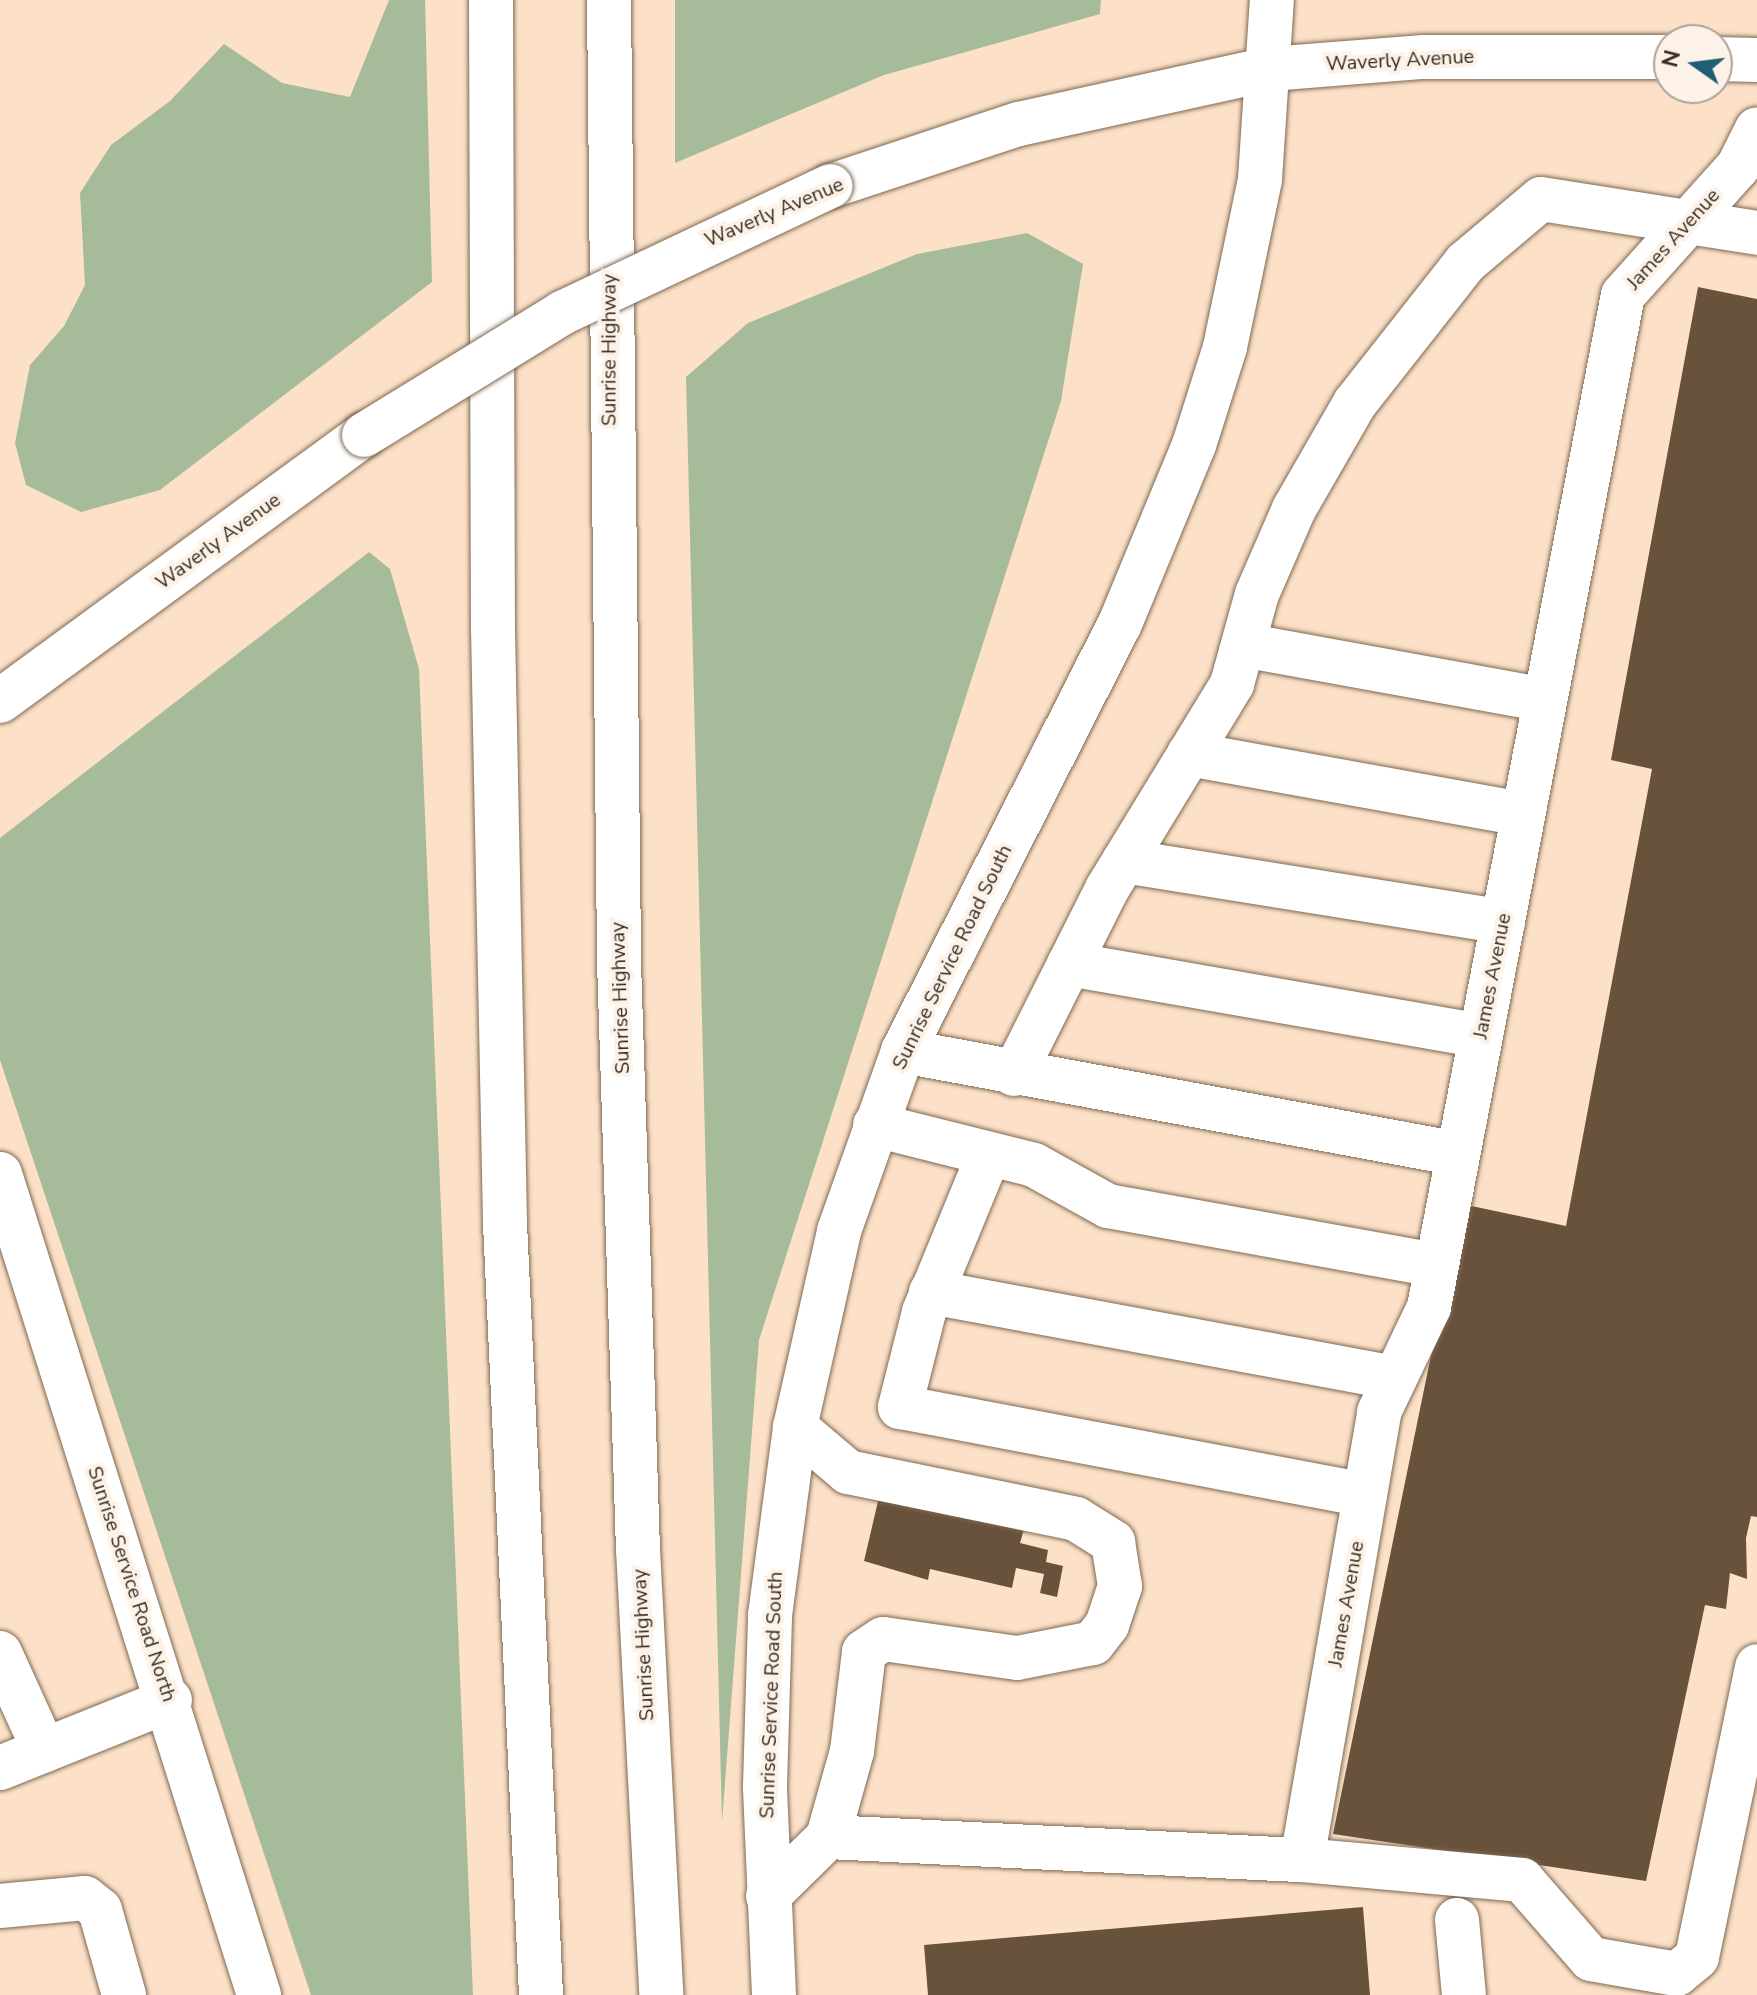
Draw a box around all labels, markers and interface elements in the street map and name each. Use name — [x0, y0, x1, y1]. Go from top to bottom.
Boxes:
north arrow — [1653, 24, 1733, 104]
street label: Waverly Avenue — [1325, 44, 1475, 76]
text: N — [1655, 47, 1688, 70]
street label: Waverly Avenue — [701, 172, 847, 252]
street label: James Avenue — [1621, 184, 1725, 294]
street label: Sunrise Highway — [597, 274, 621, 426]
street label: Waverly Avenue — [151, 488, 285, 594]
street label: Sunrise Service Road South — [887, 841, 1017, 1073]
street label: James Avenue — [1468, 911, 1516, 1041]
street label: Sunrise Highway — [605, 921, 635, 1075]
street label: Sunrise Service Road North — [83, 1463, 181, 1705]
street label: James Avenue — [1323, 1539, 1369, 1669]
street label: Sunrise Highway — [627, 1568, 659, 1722]
street label: Sunrise Service Road South — [755, 1571, 787, 1819]

